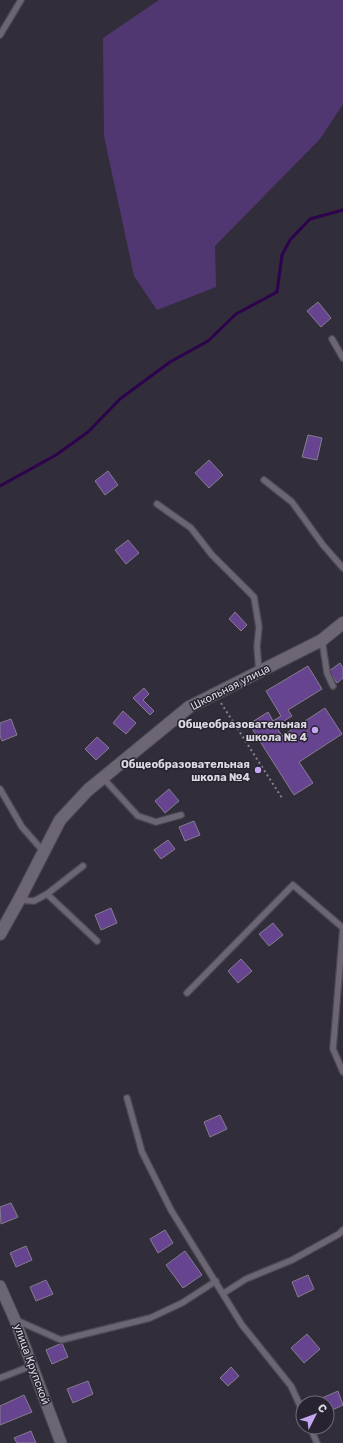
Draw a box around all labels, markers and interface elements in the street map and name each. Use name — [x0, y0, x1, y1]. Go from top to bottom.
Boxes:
street label: Школьная улица — [188, 662, 272, 713]
place label: Общеобразовательная школа № 4 — [178, 718, 307, 744]
marker: Общеобразовательная школа № 4 — [310, 725, 320, 735]
place label: Общеобразовательная школа №4 — [121, 758, 250, 784]
marker: Общеобразовательная школа №4 — [253, 765, 263, 775]
street label: улица Крупской — [11, 1322, 52, 1406]
north arrow — [295, 1395, 335, 1435]
text: С — [315, 1401, 330, 1416]

